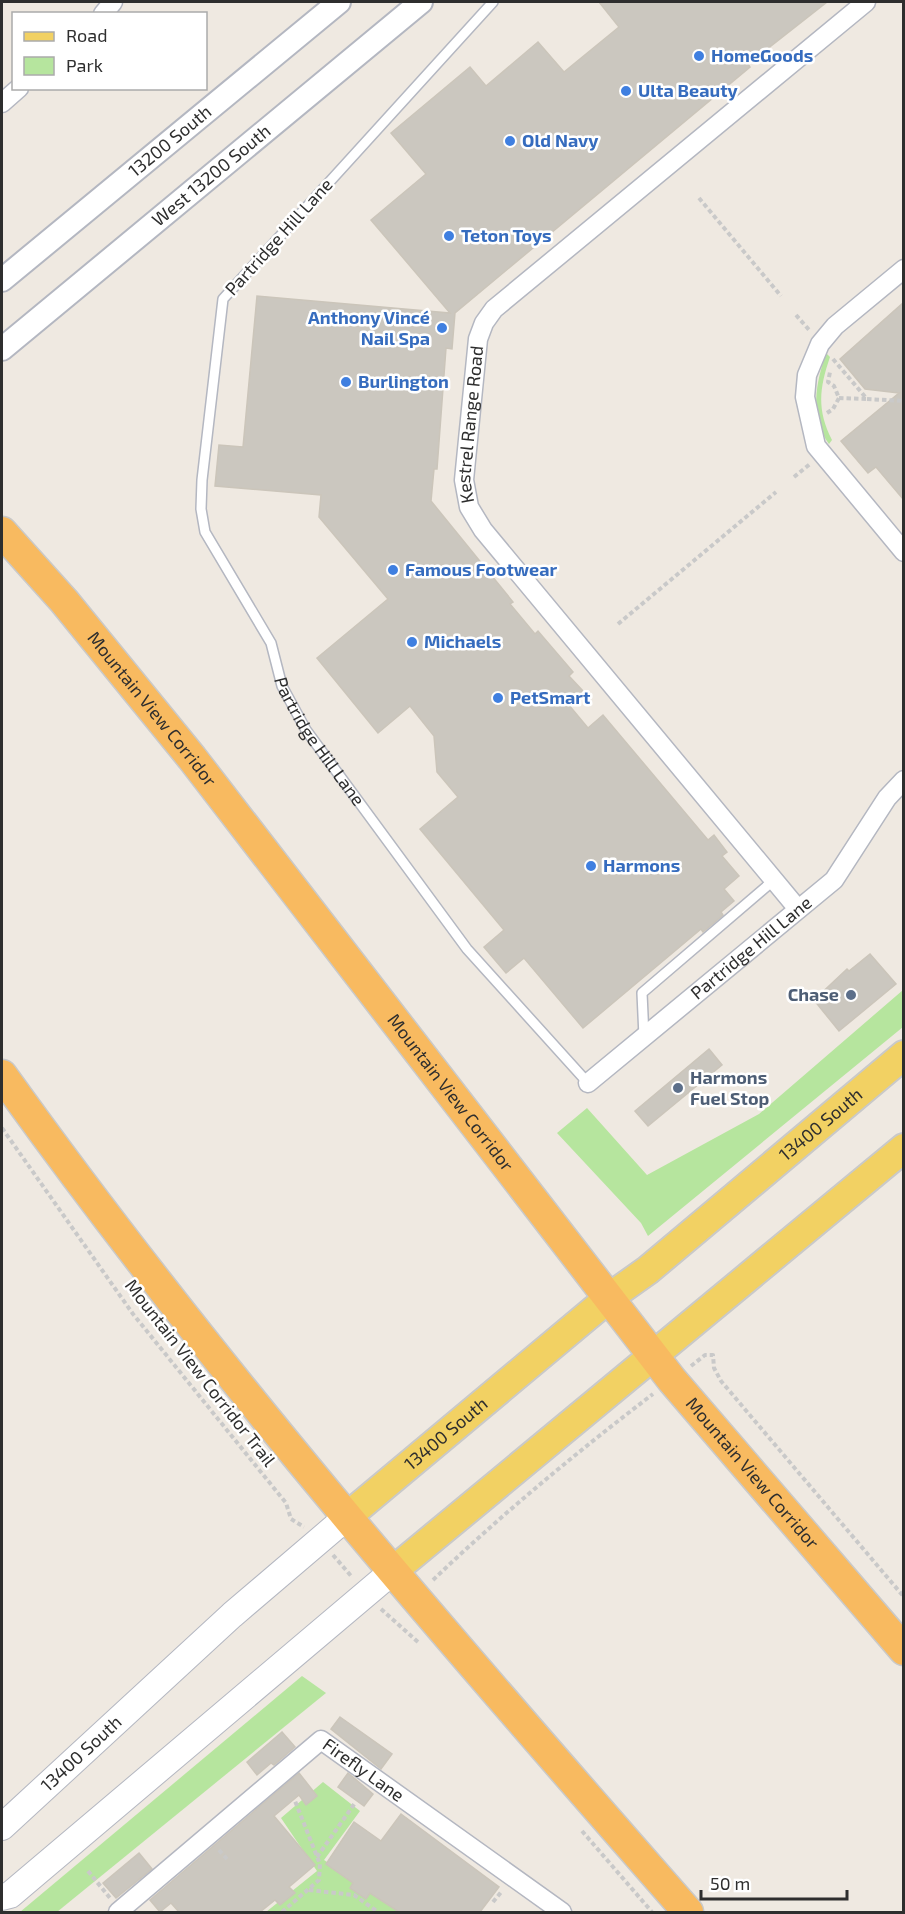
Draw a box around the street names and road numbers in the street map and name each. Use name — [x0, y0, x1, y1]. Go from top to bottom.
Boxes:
street label: 13200 South — [124, 100, 215, 181]
street label: West 13200 South — [147, 119, 275, 230]
street label: Partridge Hill Lane — [220, 173, 337, 299]
street label: Kestrel Range Road — [452, 345, 487, 505]
street label: Mountain View Corridor — [83, 627, 222, 790]
street label: Partridge Hill Lane — [270, 675, 370, 810]
street label: Partridge Hill Lane — [686, 891, 816, 1004]
street label: Mountain View Corridor — [383, 1009, 519, 1175]
street label: 13400 South — [774, 1083, 866, 1165]
street label: Mountain View Corridor Trail — [121, 1274, 281, 1471]
street label: 13400 South — [399, 1392, 492, 1474]
street label: Mountain View Corridor — [682, 1392, 824, 1553]
street label: 13400 South — [36, 1710, 126, 1796]
street label: Firefly Lane — [319, 1733, 409, 1806]

